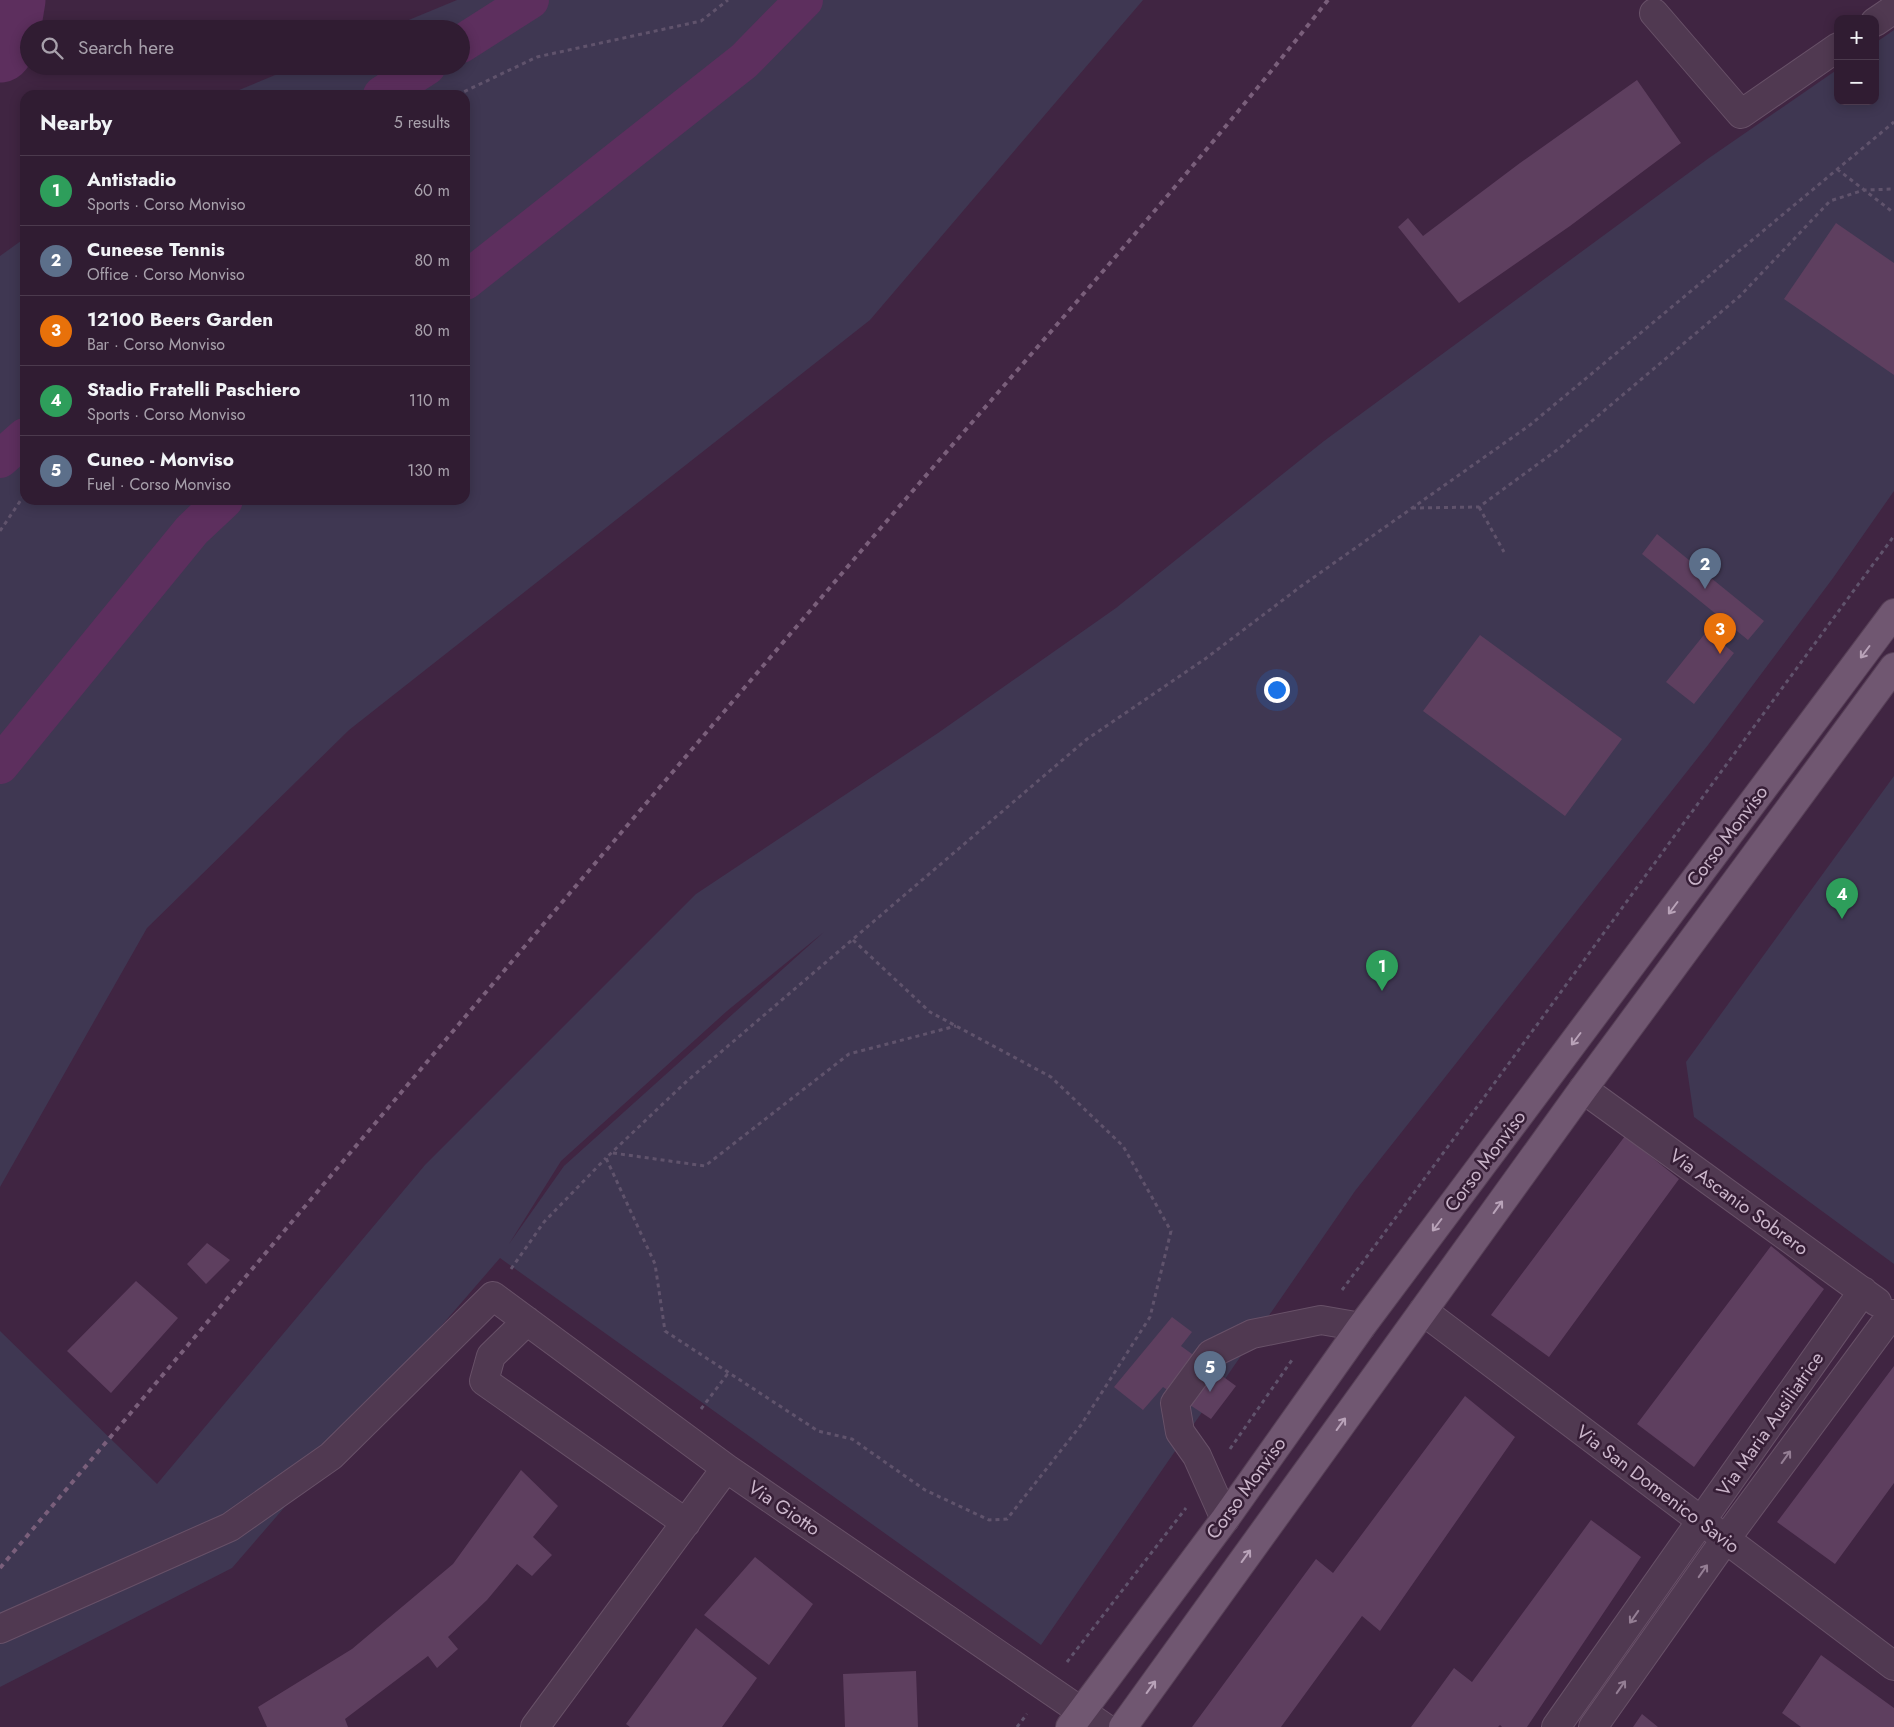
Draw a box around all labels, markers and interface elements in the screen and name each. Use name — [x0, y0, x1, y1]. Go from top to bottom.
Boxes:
map controls — [1834, 15, 1879, 105]
button: + — [1834, 15, 1879, 60]
search box — [20, 20, 470, 75]
icon: search — [38, 34, 66, 62]
text: Search here — [78, 34, 174, 61]
button: − — [1834, 60, 1879, 105]
text: Nearby — [40, 108, 112, 138]
text: 5 results — [394, 111, 450, 134]
text: Antistadio — [87, 166, 176, 193]
text: 1 — [52, 179, 60, 202]
text: 60 m — [414, 179, 450, 202]
text: Sports · Corso Monviso — [87, 193, 245, 216]
text: Cuneese Tennis — [87, 236, 225, 263]
text: 2 — [51, 249, 61, 272]
text: 80 m — [414, 249, 450, 272]
text: Office · Corso Monviso — [87, 263, 245, 286]
text: 12100 Beers Garden — [87, 306, 273, 333]
text: 3 — [51, 319, 61, 342]
text: 80 m — [414, 319, 450, 342]
text: Bar · Corso Monviso — [87, 333, 225, 356]
text: Stadio Fratelli Paschiero — [87, 376, 301, 403]
text: 4 — [50, 389, 62, 412]
text: 110 m — [409, 389, 450, 412]
text: Sports · Corso Monviso — [87, 403, 245, 426]
text: Cuneo - Monviso — [87, 446, 234, 473]
text: 5 — [51, 459, 61, 482]
text: 130 m — [407, 459, 450, 482]
text: Fuel · Corso Monviso — [87, 473, 231, 496]
pin: 2 — [1689, 548, 1721, 589]
pin: 3 — [1704, 613, 1736, 654]
one-way arrow — [1860, 645, 1870, 659]
your location — [1264, 677, 1290, 703]
street label: Corso Monviso — [1680, 780, 1774, 892]
pin: 4 — [1826, 878, 1858, 919]
one-way arrow — [1668, 901, 1679, 914]
pin: 1 — [1366, 950, 1398, 991]
one-way arrow — [1571, 1032, 1581, 1046]
street label: Corso Monviso — [1438, 1105, 1532, 1217]
street label: Via Ascanio Sobrero — [1664, 1142, 1814, 1262]
one-way arrow — [1493, 1200, 1503, 1214]
one-way arrow — [1432, 1218, 1442, 1232]
street label: Via Maria Ausiliatrice — [1710, 1346, 1830, 1502]
pin: 5 — [1194, 1351, 1226, 1392]
one-way arrow — [1336, 1417, 1346, 1431]
street label: Via San Domenico Savio — [1571, 1418, 1745, 1560]
street label: Corso Monviso — [1200, 1431, 1292, 1545]
one-way arrow — [1781, 1450, 1791, 1464]
street label: Via Giotto — [743, 1474, 825, 1542]
one-way arrow — [1241, 1549, 1251, 1563]
one-way arrow — [1698, 1564, 1708, 1578]
one-way arrow — [1629, 1610, 1639, 1624]
one-way arrow — [1616, 1680, 1626, 1694]
one-way arrow — [1146, 1681, 1156, 1695]

